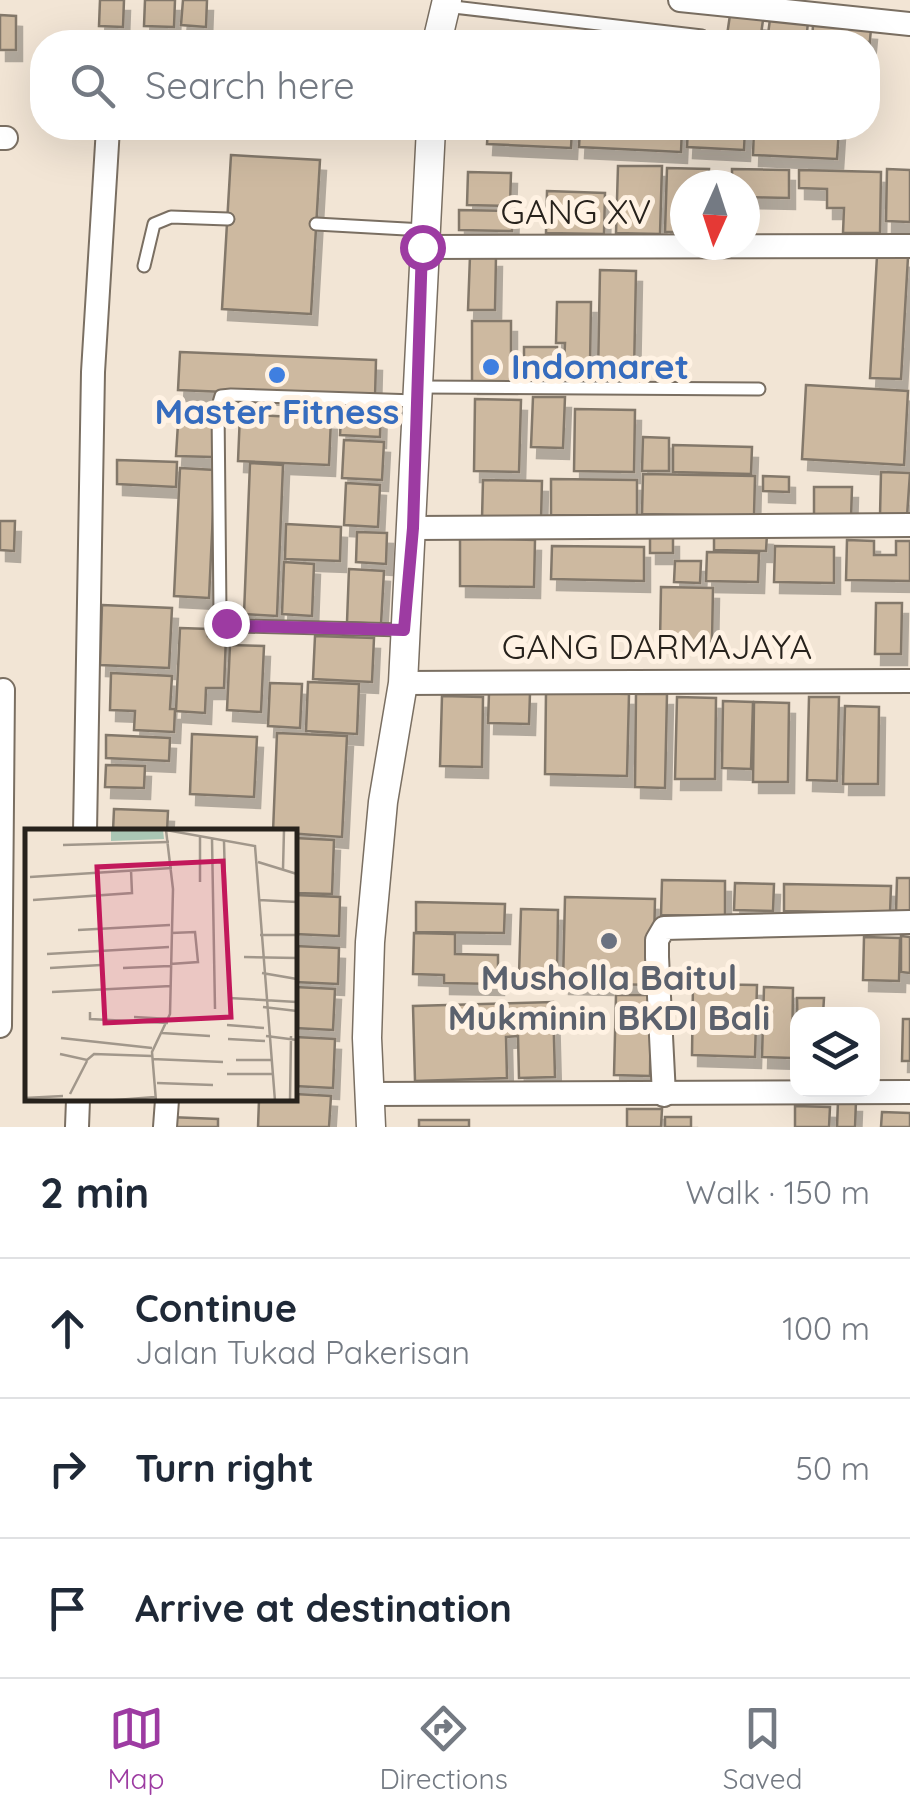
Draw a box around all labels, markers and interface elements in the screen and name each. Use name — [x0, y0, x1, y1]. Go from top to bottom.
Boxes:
search box — [30, 30, 880, 140]
icon: search — [65, 58, 120, 113]
text: Search here — [145, 61, 355, 109]
north arrow — [670, 170, 760, 260]
street label: GANG XV — [501, 189, 651, 233]
route start — [400, 225, 446, 271]
place label: Indomaret — [511, 344, 689, 388]
marker: Indomaret — [480, 356, 502, 378]
marker: Master Fitness — [266, 364, 288, 386]
place label: Master Fitness — [155, 389, 399, 433]
route end — [204, 601, 250, 647]
street label: GANG DARMAJAYA — [502, 624, 812, 668]
inset map — [25, 829, 298, 1102]
marker: Musholla Baitul Mukminin BKDI Bali — [598, 930, 620, 952]
place label: Musholla Baitul Mukminin BKDI Bali — [448, 955, 770, 1039]
map controls — [790, 1007, 880, 1097]
button: layers — [790, 1007, 880, 1097]
text: 2 min — [40, 1166, 149, 1219]
text: Walk · 150 m — [686, 1172, 870, 1212]
text: Continue — [135, 1284, 297, 1332]
icon: ahead — [40, 1301, 95, 1356]
text: 100 m — [782, 1308, 870, 1348]
text: Jalan Tukad Pakerisan — [135, 1332, 470, 1372]
icon: right — [40, 1441, 95, 1496]
text: Turn right — [135, 1444, 314, 1492]
text: 50 m — [796, 1448, 870, 1488]
icon: arrive — [40, 1581, 95, 1636]
text: Arrive at destination — [135, 1584, 512, 1632]
tab: Map — [107, 1701, 165, 1796]
tab: Directions — [379, 1701, 508, 1796]
tab: Saved — [723, 1701, 803, 1796]

